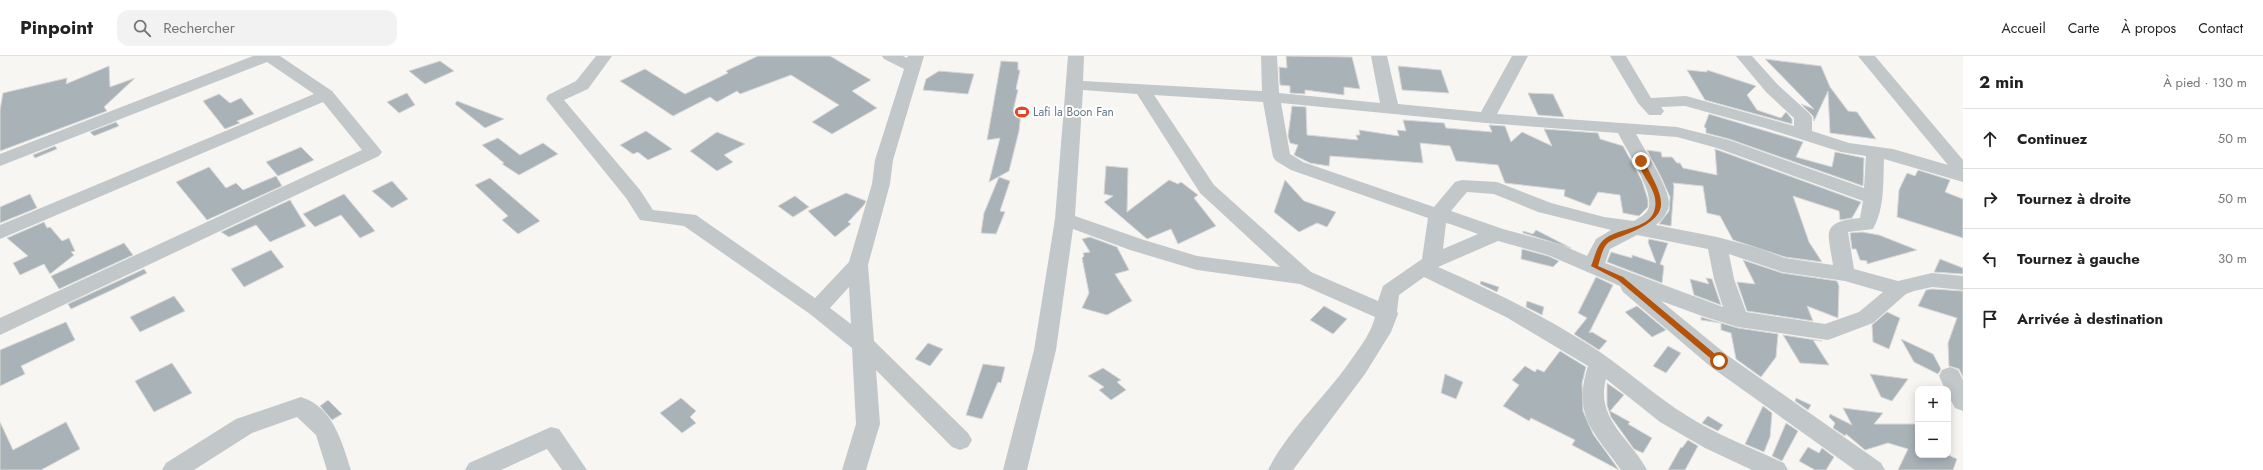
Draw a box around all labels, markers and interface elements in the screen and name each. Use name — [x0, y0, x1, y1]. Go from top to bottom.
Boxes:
search box — [117, 10, 397, 46]
text: Pinpoint — [20, 14, 93, 41]
icon: search — [131, 17, 153, 39]
text: Rechercher — [163, 17, 235, 39]
text: Accueil — [2002, 18, 2046, 38]
text: Carte — [2068, 18, 2099, 38]
text: À propos — [2121, 18, 2176, 38]
text: Contact — [2198, 18, 2243, 38]
text: 2 min — [1979, 70, 2024, 94]
text: À pied · 130 m — [2163, 73, 2247, 92]
place label: Lafi la Boon Fan — [1033, 103, 1114, 121]
sports icon: Lafi la Boon Fan — [1014, 104, 1030, 120]
icon: ahead — [1979, 128, 2001, 150]
text: Continuez — [2017, 128, 2087, 150]
text: 50 m — [2218, 129, 2247, 148]
route end — [1632, 152, 1650, 170]
icon: right — [1979, 188, 2001, 210]
text: Tournez à droite — [2017, 188, 2131, 210]
text: 50 m — [2218, 189, 2247, 208]
icon: left — [1979, 248, 2001, 270]
text: Tournez à gauche — [2017, 248, 2140, 270]
text: 30 m — [2218, 249, 2247, 268]
icon: arrive — [1979, 308, 2001, 330]
text: Arrivée à destination — [2017, 308, 2163, 330]
route start — [1710, 352, 1728, 370]
map controls — [1915, 386, 1951, 458]
button: + — [1915, 386, 1951, 422]
button: − — [1915, 422, 1951, 458]

